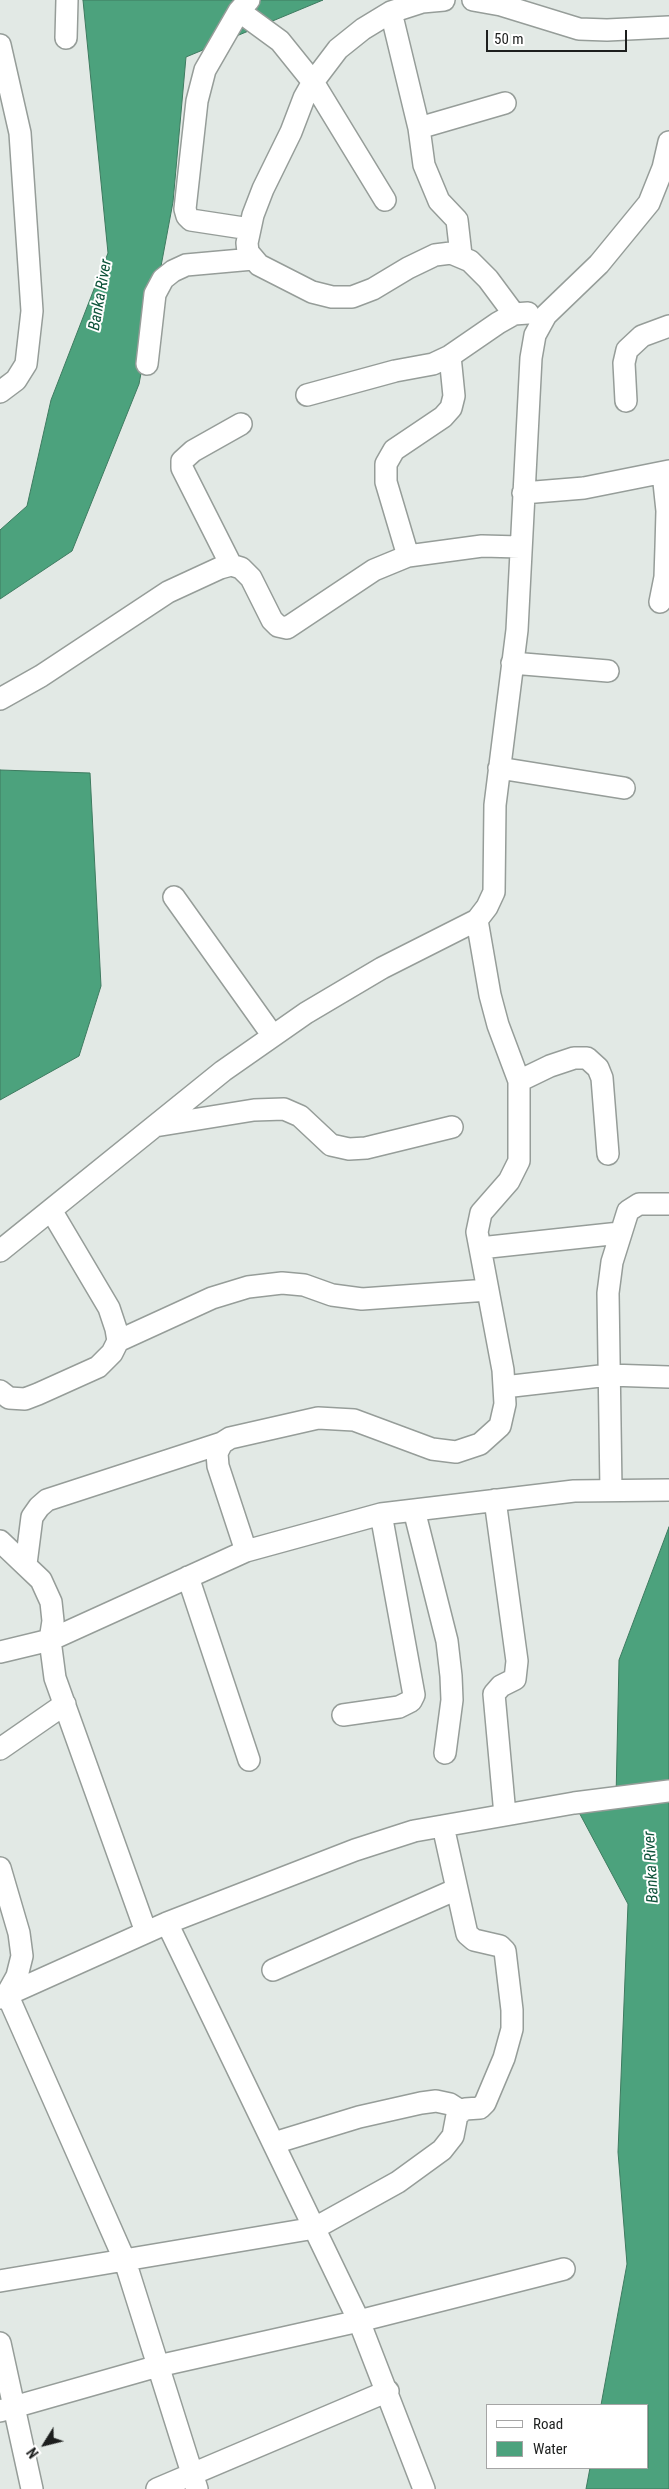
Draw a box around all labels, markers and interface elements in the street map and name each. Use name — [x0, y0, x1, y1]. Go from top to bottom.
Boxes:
scale bar — [489, 20, 630, 52]
text: 50 m — [494, 30, 524, 48]
water label: Banka River — [85, 258, 117, 332]
water label: Banka River — [641, 1831, 663, 1903]
legend — [487, 2404, 649, 2469]
text: Road — [533, 2415, 563, 2433]
north arrow — [20, 2419, 70, 2469]
text: Water — [533, 2440, 567, 2458]
text: N — [24, 2445, 42, 2461]

